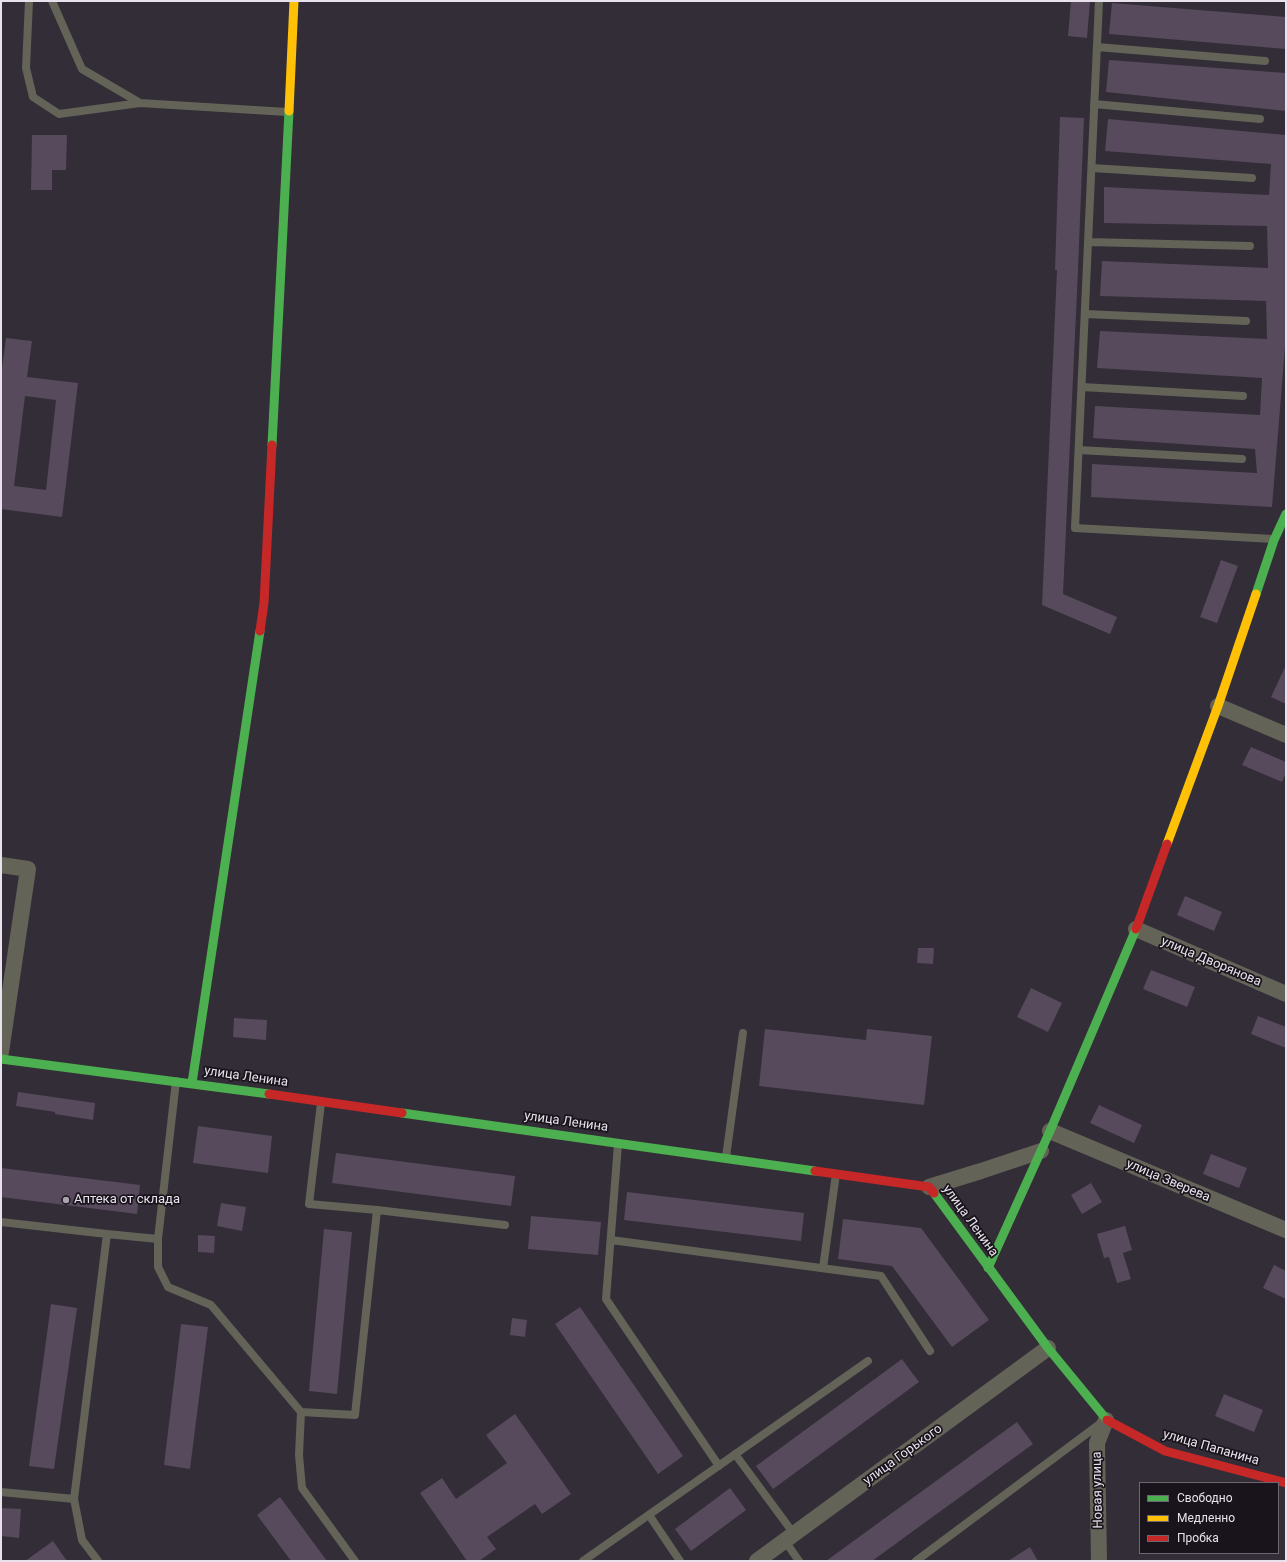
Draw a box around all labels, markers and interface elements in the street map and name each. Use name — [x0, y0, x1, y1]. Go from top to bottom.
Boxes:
street label: улица Дворянова — [1159, 934, 1263, 990]
street label: улица Ленина — [203, 1063, 289, 1091]
street label: улица Ленина — [523, 1108, 609, 1136]
street label: улица Зверева — [1124, 1156, 1212, 1206]
street label: улица Ленина — [939, 1182, 1001, 1260]
place label: Аптека от склада — [74, 1192, 180, 1208]
marker: Аптека от склада — [61, 1195, 71, 1205]
street label: улица Горького — [860, 1421, 946, 1489]
street label: улица Папанина — [1161, 1427, 1261, 1469]
street label: Новая улица — [1090, 1451, 1106, 1529]
legend — [1139, 1482, 1279, 1554]
text: Свободно — [1177, 1491, 1233, 1505]
text: Медленно — [1177, 1511, 1235, 1525]
text: Пробка — [1177, 1531, 1219, 1545]

